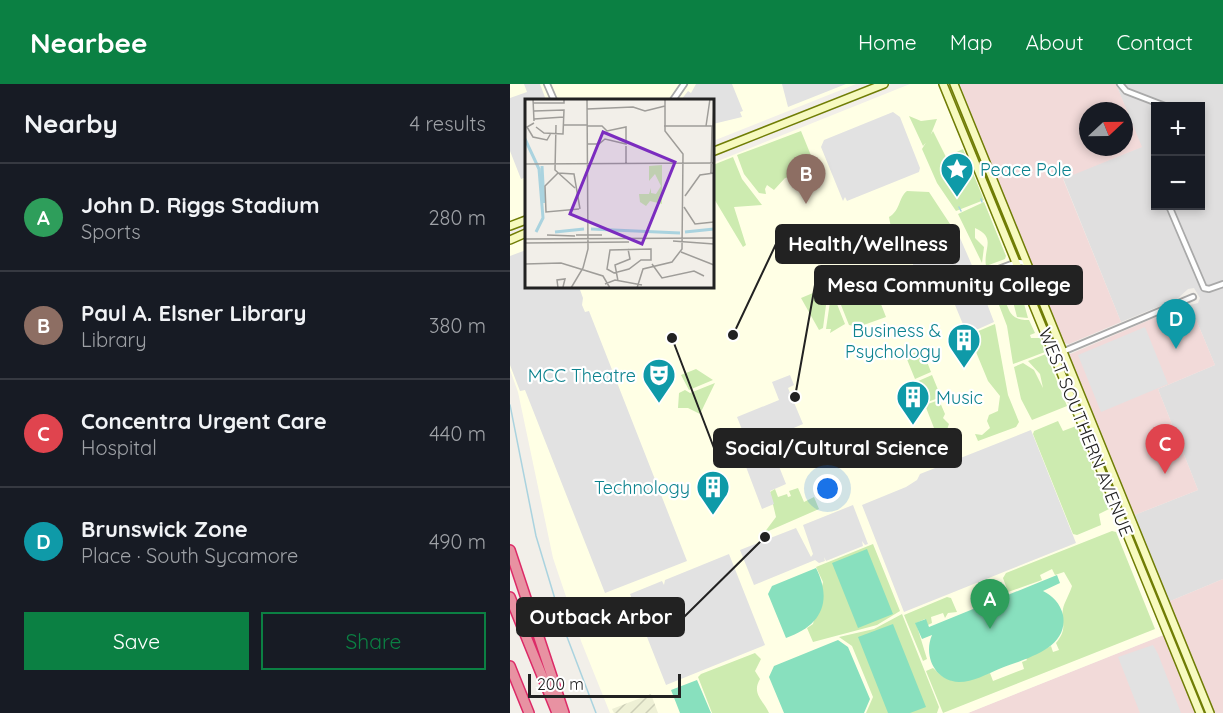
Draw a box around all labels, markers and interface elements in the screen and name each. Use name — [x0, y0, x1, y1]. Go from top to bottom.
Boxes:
text: Nearbee — [30, 25, 148, 60]
text: Home — [858, 29, 917, 55]
text: Map — [950, 29, 993, 55]
text: About — [1026, 29, 1084, 55]
text: Contact — [1117, 29, 1193, 55]
inset map — [525, 99, 714, 288]
north arrow — [1079, 102, 1133, 156]
map controls — [1151, 102, 1205, 210]
button: + — [1151, 102, 1205, 156]
text: Nearby — [24, 107, 118, 140]
text: 4 results — [410, 111, 486, 136]
place icon: Peace Pole — [939, 151, 975, 198]
pin: B — [786, 154, 826, 204]
button: − — [1151, 156, 1205, 210]
place label: Peace Pole — [980, 158, 1072, 181]
text: John D. Riggs Stadium — [81, 191, 319, 219]
text: A — [37, 205, 50, 230]
text: 280 m — [429, 205, 486, 230]
text: Sports — [81, 219, 141, 244]
callout: Health/Wellness — [776, 225, 959, 263]
text: Health/Wellness — [788, 231, 948, 256]
callout: Mesa Community College — [815, 266, 1082, 304]
text: Mesa Community College — [827, 272, 1071, 297]
text: Paul A. Elsner Library — [81, 299, 306, 327]
pin: D — [1156, 300, 1196, 349]
text: B — [37, 313, 50, 338]
text: 380 m — [429, 313, 486, 338]
place label: Business & Psychology — [845, 319, 941, 363]
building icon: Business & Psychology — [946, 322, 982, 369]
street label: WEST SOUTHERN AVENUE — [1034, 324, 1138, 540]
text: Library — [81, 327, 147, 352]
theatre icon: MCC Theatre — [641, 357, 677, 404]
place label: MCC Theatre — [528, 364, 636, 387]
building icon: Music — [895, 379, 931, 426]
place label: Music — [936, 386, 983, 409]
text: Concentra Urgent Care — [81, 407, 327, 435]
text: C — [37, 421, 50, 446]
text: 440 m — [429, 421, 486, 446]
pin: C — [1146, 424, 1184, 474]
callout: Social/Cultural Science — [714, 429, 961, 467]
text: Hospital — [81, 435, 157, 460]
text: Social/Cultural Science — [725, 435, 949, 460]
building icon: Technology — [695, 469, 731, 516]
your location — [813, 474, 842, 503]
place label: Technology — [594, 476, 690, 499]
text: Brunswick Zone — [81, 515, 248, 543]
text: D — [36, 529, 51, 554]
text: 490 m — [429, 529, 486, 554]
text: Place · South Sycamore — [81, 543, 298, 568]
pin: A — [970, 580, 1010, 629]
callout: Outback Arbor — [517, 598, 684, 636]
text: Outback Arbor — [530, 604, 673, 629]
button: Save — [24, 612, 249, 670]
button: Share — [261, 612, 486, 670]
scale bar — [528, 671, 681, 698]
text: 200 m — [537, 674, 584, 694]

